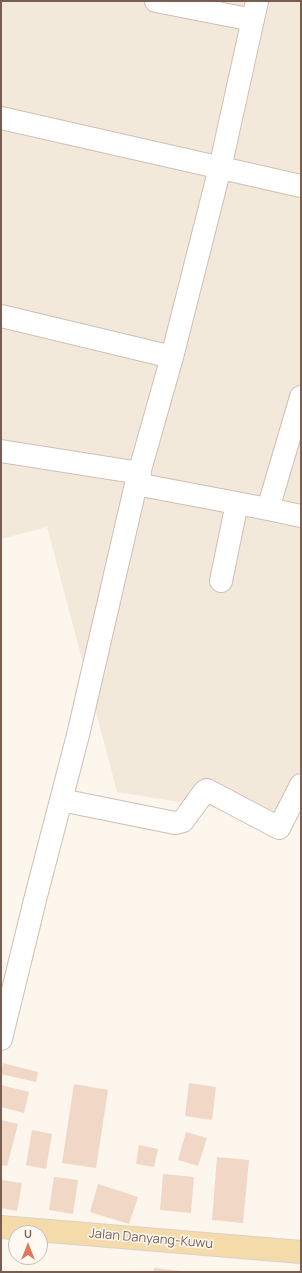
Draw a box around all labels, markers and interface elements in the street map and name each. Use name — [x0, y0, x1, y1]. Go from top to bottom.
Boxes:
north arrow — [8, 1225, 48, 1265]
text: U — [24, 1226, 32, 1241]
street label: Jalan Danyang-Kuwu — [88, 1226, 214, 1252]

